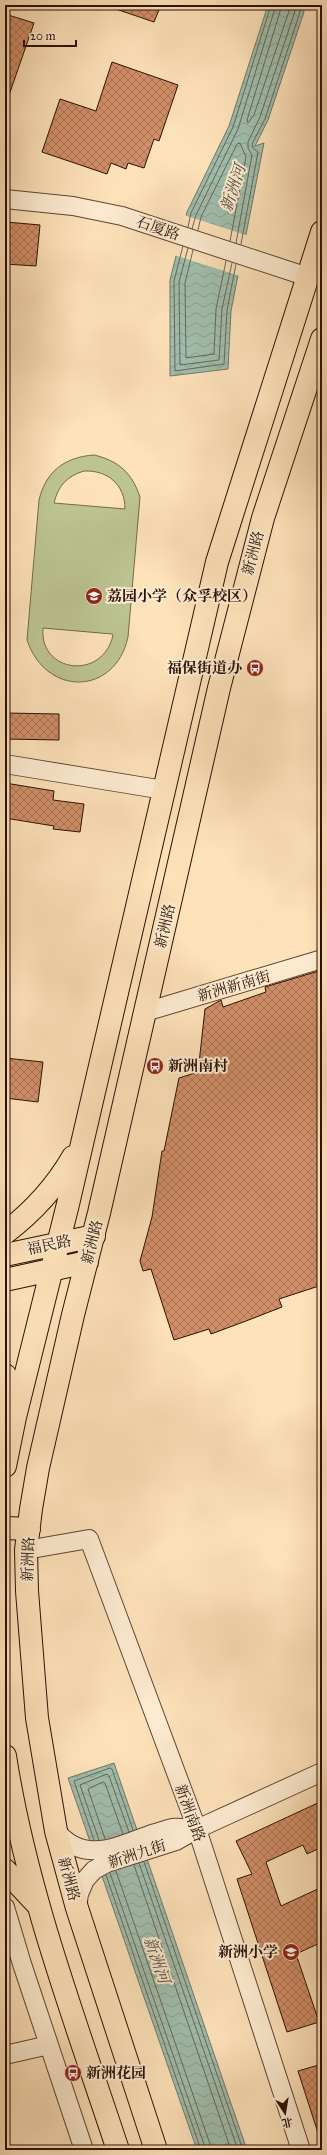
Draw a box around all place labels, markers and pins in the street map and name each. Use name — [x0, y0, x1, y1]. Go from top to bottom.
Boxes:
school or university icon: 荔园小学（众孚校区） — [84, 586, 104, 606]
place label: 荔园小学（众孚校区） — [107, 587, 257, 605]
bus stop icon: 福保街道办 — [245, 658, 265, 678]
place label: 福保街道办 — [167, 659, 242, 677]
bus stop icon: 新洲南村 — [145, 1056, 165, 1076]
place label: 新洲南村 — [168, 1057, 228, 1075]
school or university icon: 新洲小学 — [281, 1942, 301, 1962]
place label: 新洲小学 — [218, 1943, 278, 1961]
bus stop icon: 新洲花园 — [63, 2063, 83, 2083]
place label: 新洲花园 — [86, 2064, 146, 2082]

